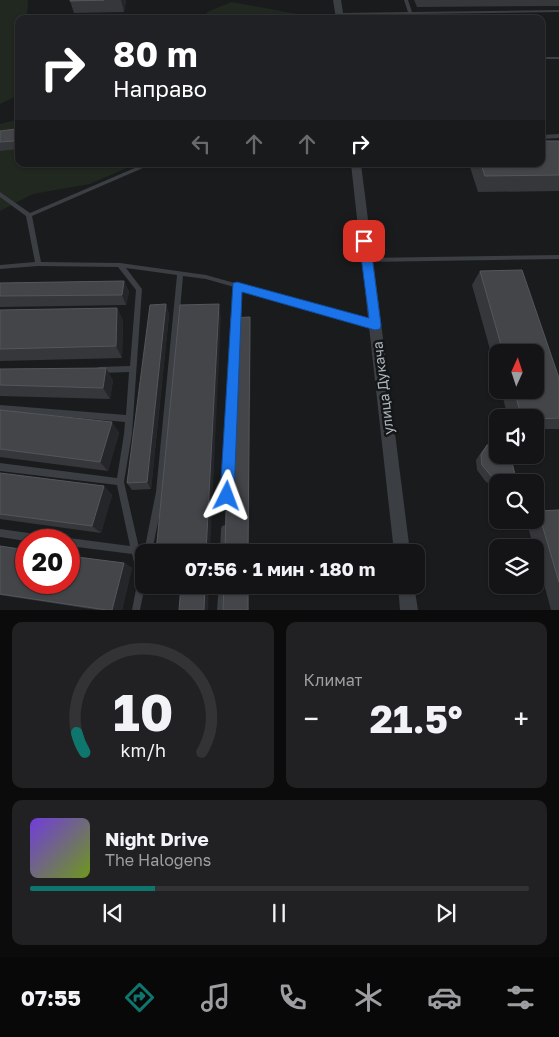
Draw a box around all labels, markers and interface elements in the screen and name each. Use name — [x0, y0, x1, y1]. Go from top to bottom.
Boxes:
text: 80 m — [113, 33, 198, 75]
icon: right — [30, 35, 95, 100]
text: Направо — [113, 75, 207, 102]
icon: left — [187, 130, 215, 158]
icon: ahead — [240, 130, 268, 158]
icon: ahead — [293, 130, 321, 158]
icon: right — [346, 130, 374, 158]
pin — [343, 220, 385, 262]
icon: arrive — [350, 227, 378, 255]
street label: улица Дукача — [368, 340, 397, 436]
north arrow — [489, 344, 544, 399]
map controls — [489, 344, 544, 594]
button: sound — [489, 409, 544, 464]
position arrow — [200, 469, 252, 521]
button: search — [489, 474, 544, 529]
speed limit sign: 20 — [15, 529, 80, 594]
button: layers — [489, 539, 544, 594]
text: 07:56 · 1 мин · 180 m — [185, 557, 375, 580]
text: Климат — [304, 670, 362, 690]
text: 10 — [112, 680, 173, 742]
text: 21.5° — [370, 696, 463, 741]
text: − — [304, 702, 319, 735]
text: + — [514, 702, 529, 735]
text: km/h — [120, 739, 165, 761]
text: Night Drive — [105, 827, 209, 850]
text: The Halogens — [105, 850, 211, 870]
icon: previous — [99, 899, 127, 927]
icon: pause — [265, 899, 293, 927]
icon: next — [432, 899, 460, 927]
icon: directions — [122, 980, 157, 1015]
icon: music — [198, 980, 233, 1015]
icon: phone — [275, 980, 310, 1015]
icon: climate — [351, 980, 386, 1015]
icon: car — [427, 980, 462, 1015]
icon: filters — [503, 980, 538, 1015]
text: 07:55 — [21, 984, 81, 1011]

